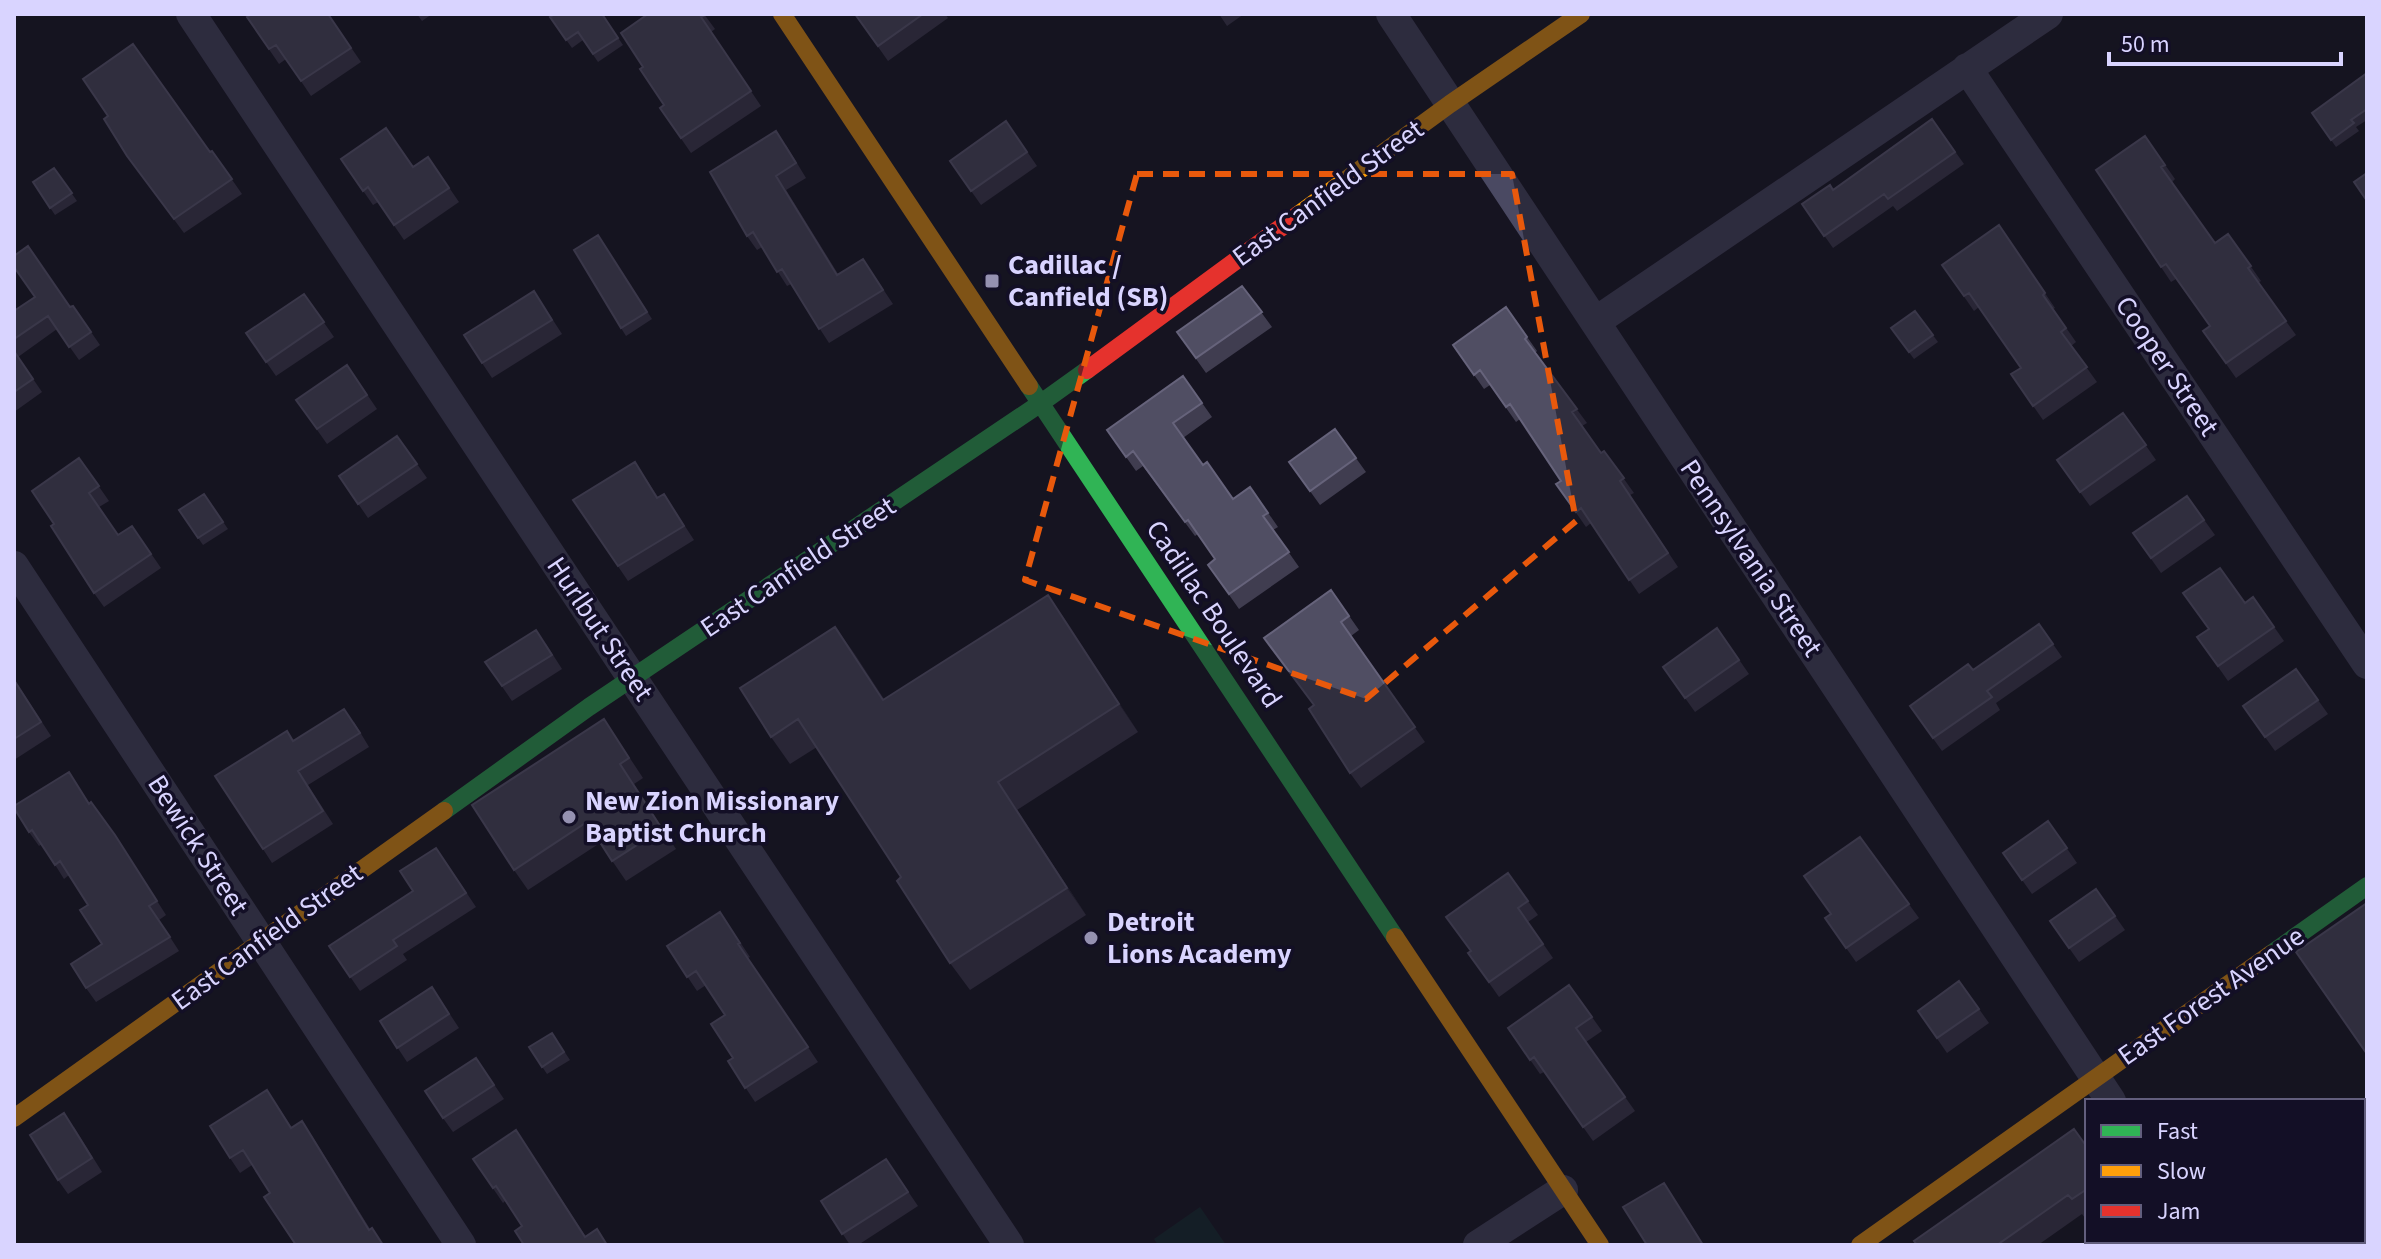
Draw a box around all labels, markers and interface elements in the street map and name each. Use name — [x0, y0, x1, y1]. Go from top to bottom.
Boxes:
scale bar — [2109, 16, 2341, 66]
text: 50 m — [2121, 27, 2170, 62]
street label: East Canfield Street — [1224, 110, 1432, 276]
place label: Cadillac / Canfield (SB) — [1008, 245, 1168, 317]
marker: Cadillac / Canfield (SB) — [983, 272, 1001, 290]
street label: Cooper Street — [2105, 288, 2229, 444]
street label: Pennsylvania Street — [1670, 451, 1832, 665]
street label: East Canfield Street — [692, 486, 904, 647]
street label: Cadillac Boulevard — [1136, 512, 1292, 716]
street label: Hurlbut Street — [537, 549, 663, 710]
street label: Bewick Street — [138, 767, 259, 923]
place label: New Zion Missionary Baptist Church — [585, 781, 840, 853]
marker: New Zion Missionary Baptist Church — [560, 808, 578, 826]
street label: East Canfield Street — [163, 854, 371, 1020]
place label: Detroit Lions Academy — [1107, 902, 1292, 974]
street label: East Forest Avenue — [2110, 917, 2312, 1075]
marker: Detroit Lions Academy — [1082, 929, 1100, 947]
legend — [2085, 1099, 2365, 1243]
text: Fast — [2157, 1114, 2198, 1149]
text: Slow — [2157, 1154, 2206, 1189]
text: Jam — [2157, 1194, 2201, 1229]

